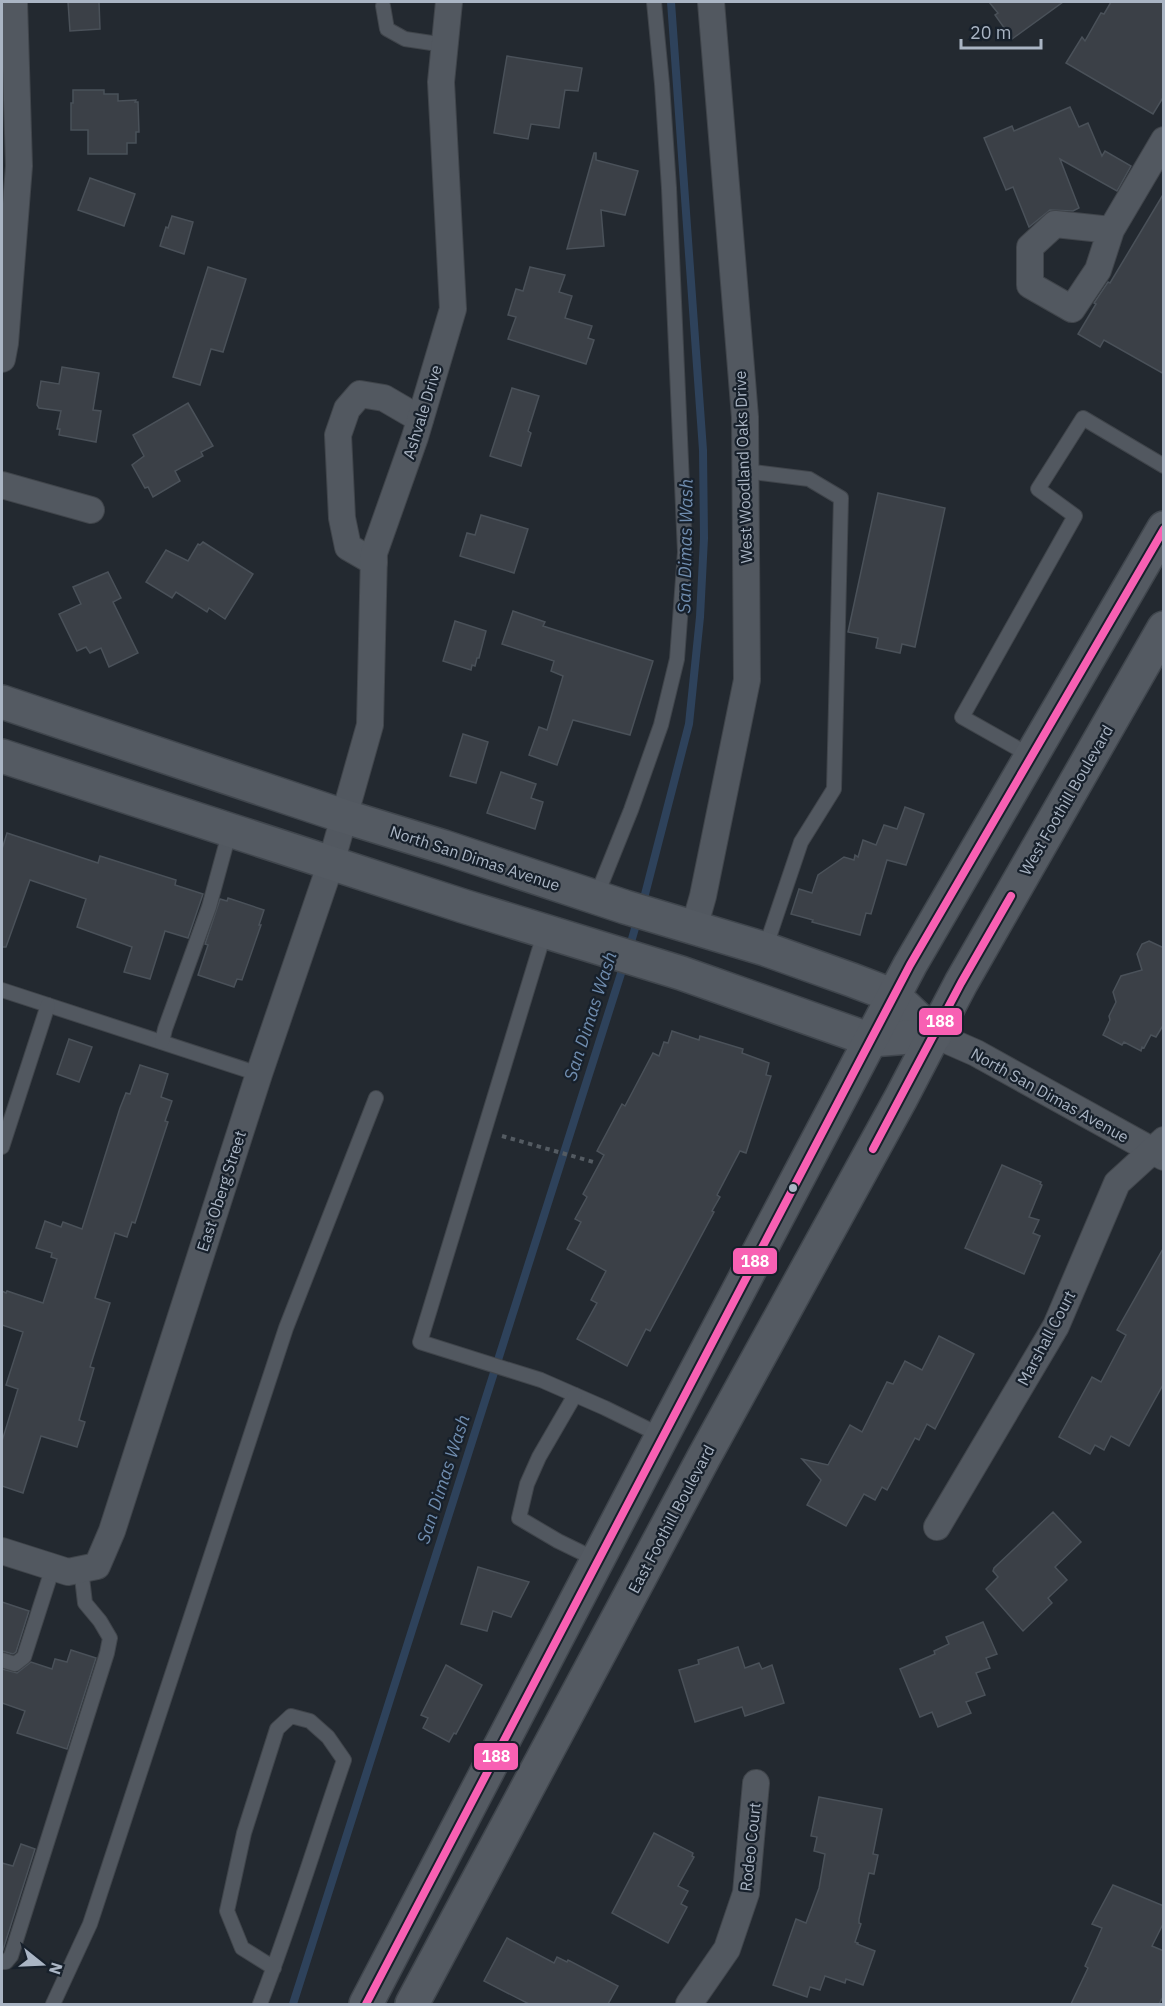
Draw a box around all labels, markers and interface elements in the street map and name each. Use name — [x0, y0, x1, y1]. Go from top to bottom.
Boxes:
scale bar — [961, 12, 1040, 50]
text: 20 m — [970, 21, 1012, 44]
street label: Ashvale Drive — [398, 362, 446, 461]
street label: West Woodland Oaks Drive — [730, 370, 756, 564]
water label: San Dimas Wash — [672, 478, 698, 614]
street label: West Foothill Boulevard — [1015, 721, 1117, 879]
street label: North San Dimas Avenue — [387, 821, 563, 895]
water label: San Dimas Wash — [558, 948, 622, 1084]
line badge: 188 — [918, 1007, 963, 1036]
text: 188 — [926, 1011, 954, 1031]
street label: North San Dimas Avenue — [967, 1043, 1133, 1147]
street label: East Oberg Street — [192, 1128, 250, 1254]
unlabelled marker — [787, 1182, 799, 1194]
line badge: 188 — [732, 1247, 778, 1275]
text: 188 — [741, 1251, 769, 1271]
street label: Marshall Court — [1013, 1287, 1079, 1389]
water label: San Dimas Wash — [411, 1411, 475, 1547]
street label: East Foothill Boulevard — [623, 1441, 719, 1597]
line badge: 188 — [473, 1742, 519, 1771]
text: 188 — [482, 1746, 510, 1766]
street label: Rodeo Court — [735, 1802, 765, 1892]
north arrow — [12, 1934, 72, 1994]
text: N — [45, 1960, 68, 1977]

